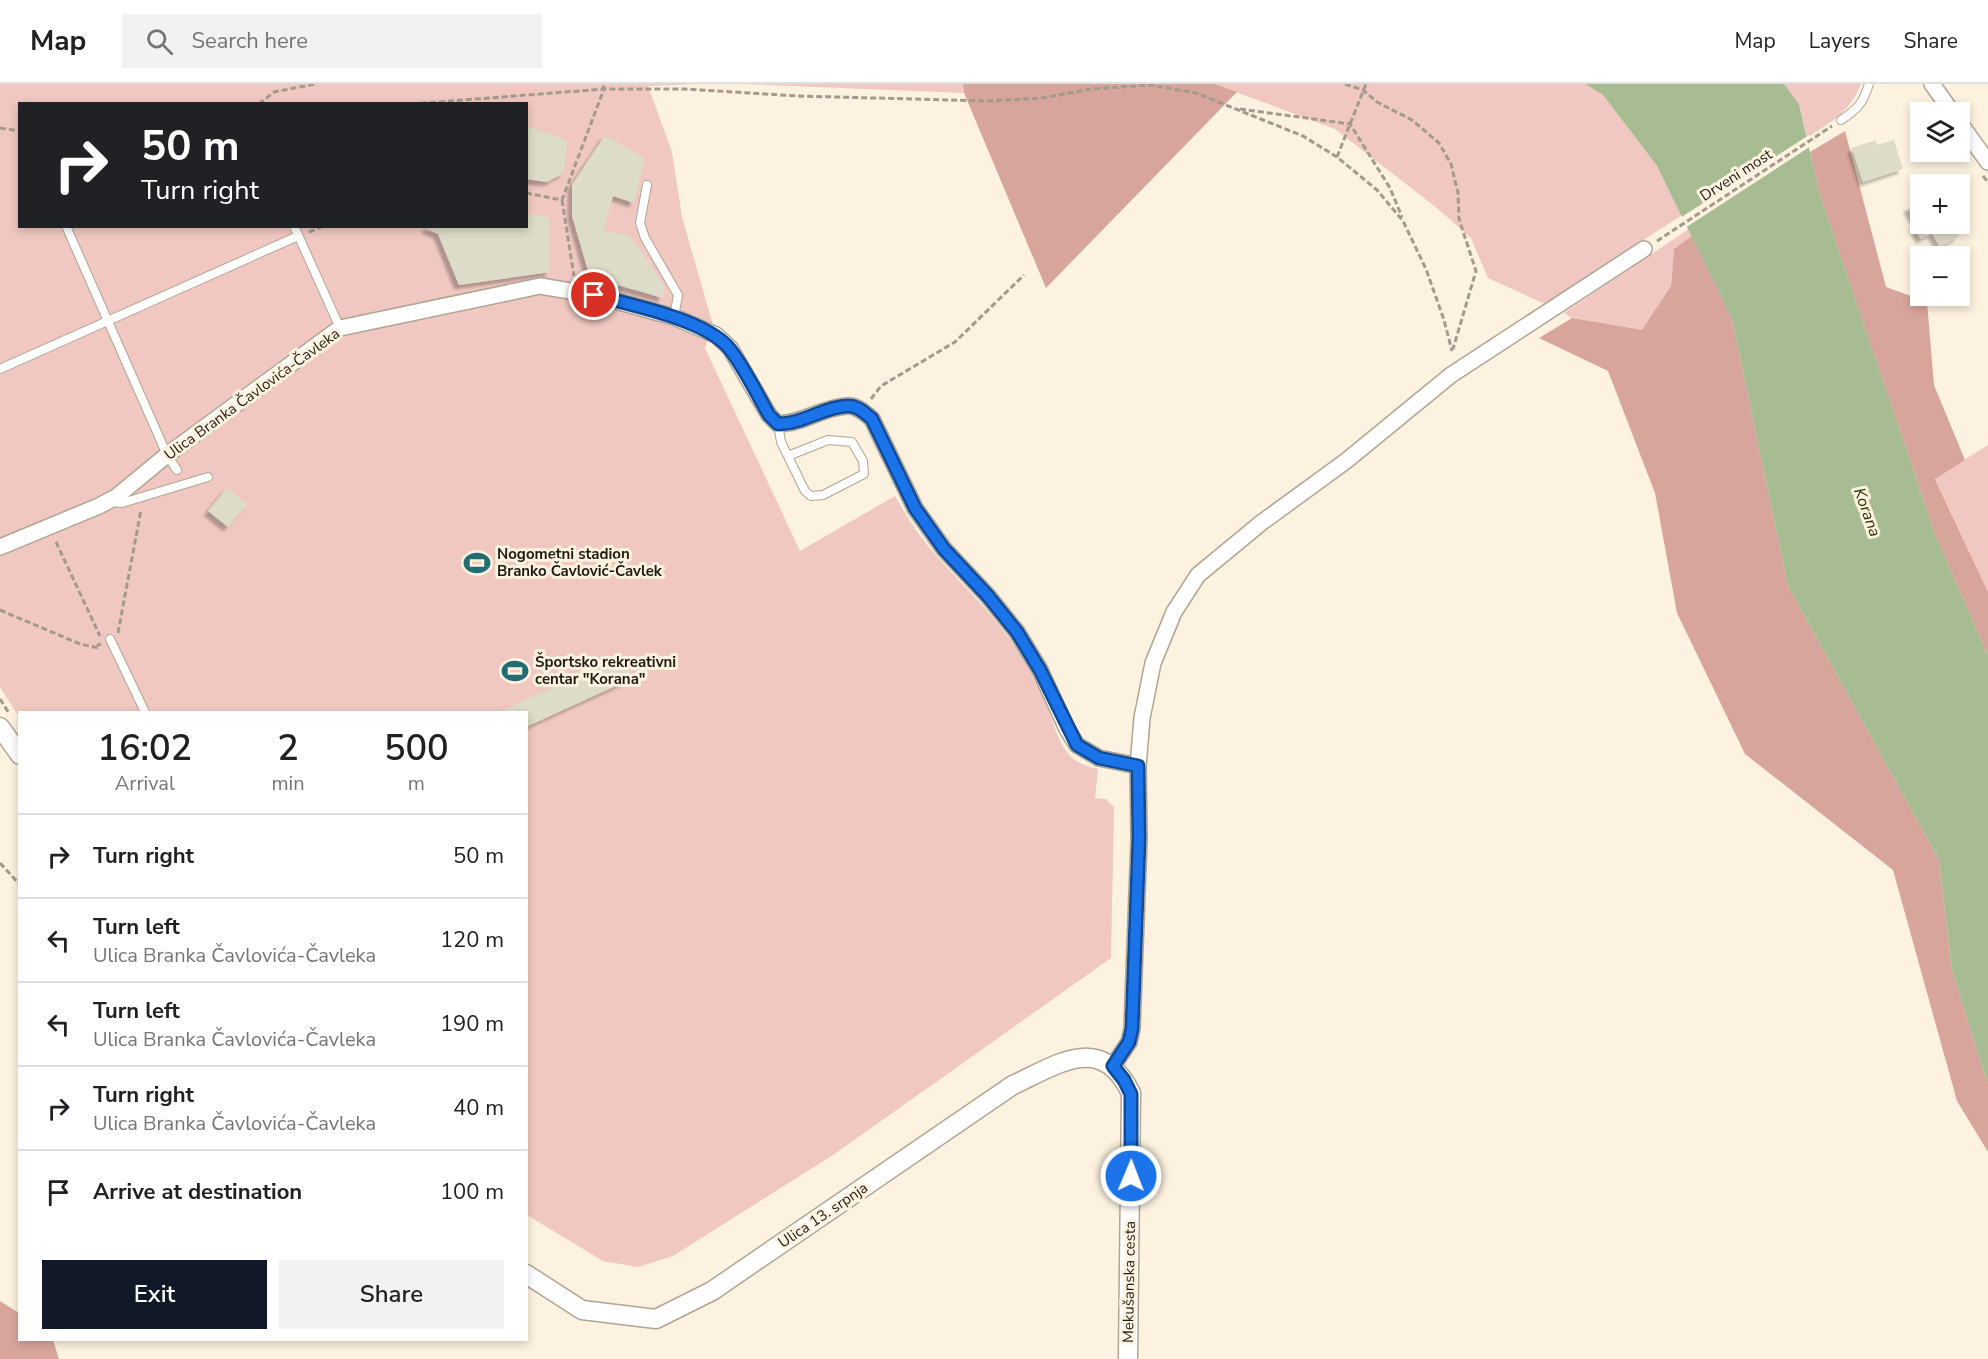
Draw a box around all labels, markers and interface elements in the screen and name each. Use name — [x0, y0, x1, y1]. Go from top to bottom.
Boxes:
search box — [122, 14, 542, 68]
text: Map — [30, 22, 86, 60]
icon: search — [143, 25, 176, 58]
text: Search here — [191, 26, 308, 56]
text: Map — [1734, 27, 1776, 55]
text: Layers — [1809, 27, 1870, 55]
text: Share — [1903, 27, 1958, 55]
map controls — [1910, 102, 1970, 306]
button: layers — [1910, 102, 1970, 162]
text: 50 m — [141, 118, 240, 175]
icon: right — [42, 126, 120, 204]
street label: Drveni most — [1696, 144, 1776, 206]
text: Turn right — [141, 172, 259, 209]
button: + — [1910, 174, 1970, 234]
button: − — [1910, 246, 1970, 306]
pin — [568, 269, 619, 320]
icon: arrive — [577, 278, 610, 311]
street label: Ulica Branka Čavlovića-Čavleka — [160, 323, 344, 464]
water label: Korana — [1848, 485, 1886, 540]
place label: Nogometni stadion Branko Čavlović-Čavlek — [497, 544, 663, 581]
sports icon: Nogometni stadion Branko Čavlović-Čavlek — [462, 548, 492, 578]
place label: Športsko rekreativni centar "Korana" — [535, 652, 676, 689]
sports icon: Športsko rekreativni centar "Korana" — [500, 656, 530, 686]
text: 16:02 — [97, 724, 192, 773]
text: 2 — [277, 724, 299, 773]
text: 500 — [384, 724, 449, 773]
text: Arrival — [115, 770, 175, 797]
text: min — [272, 770, 305, 797]
text: m — [408, 770, 425, 797]
icon: right — [42, 840, 75, 873]
text: Turn right — [93, 841, 194, 871]
text: 50 m — [453, 841, 504, 871]
text: Turn left — [93, 912, 180, 942]
icon: left — [42, 924, 75, 957]
text: 120 m — [440, 925, 504, 955]
text: Ulica Branka Čavlovića-Čavleka — [93, 942, 376, 969]
text: Turn left — [93, 996, 180, 1026]
icon: left — [42, 1008, 75, 1041]
text: 190 m — [440, 1009, 504, 1039]
text: Ulica Branka Čavlovića-Čavleka — [93, 1026, 376, 1053]
text: Turn right — [93, 1080, 194, 1110]
icon: right — [42, 1092, 75, 1125]
text: 40 m — [453, 1093, 504, 1123]
text: Ulica Branka Čavlovića-Čavleka — [93, 1110, 376, 1137]
position arrow — [1099, 1144, 1163, 1208]
icon: arrive — [42, 1176, 75, 1209]
text: Arrive at destination — [93, 1177, 302, 1207]
text: 100 m — [440, 1177, 504, 1207]
street label: Ulica 13. srpnja — [774, 1178, 872, 1252]
street label: Mekušanska cesta — [1118, 1221, 1140, 1343]
button: Exit — [42, 1260, 267, 1329]
button: Share — [279, 1260, 504, 1329]

